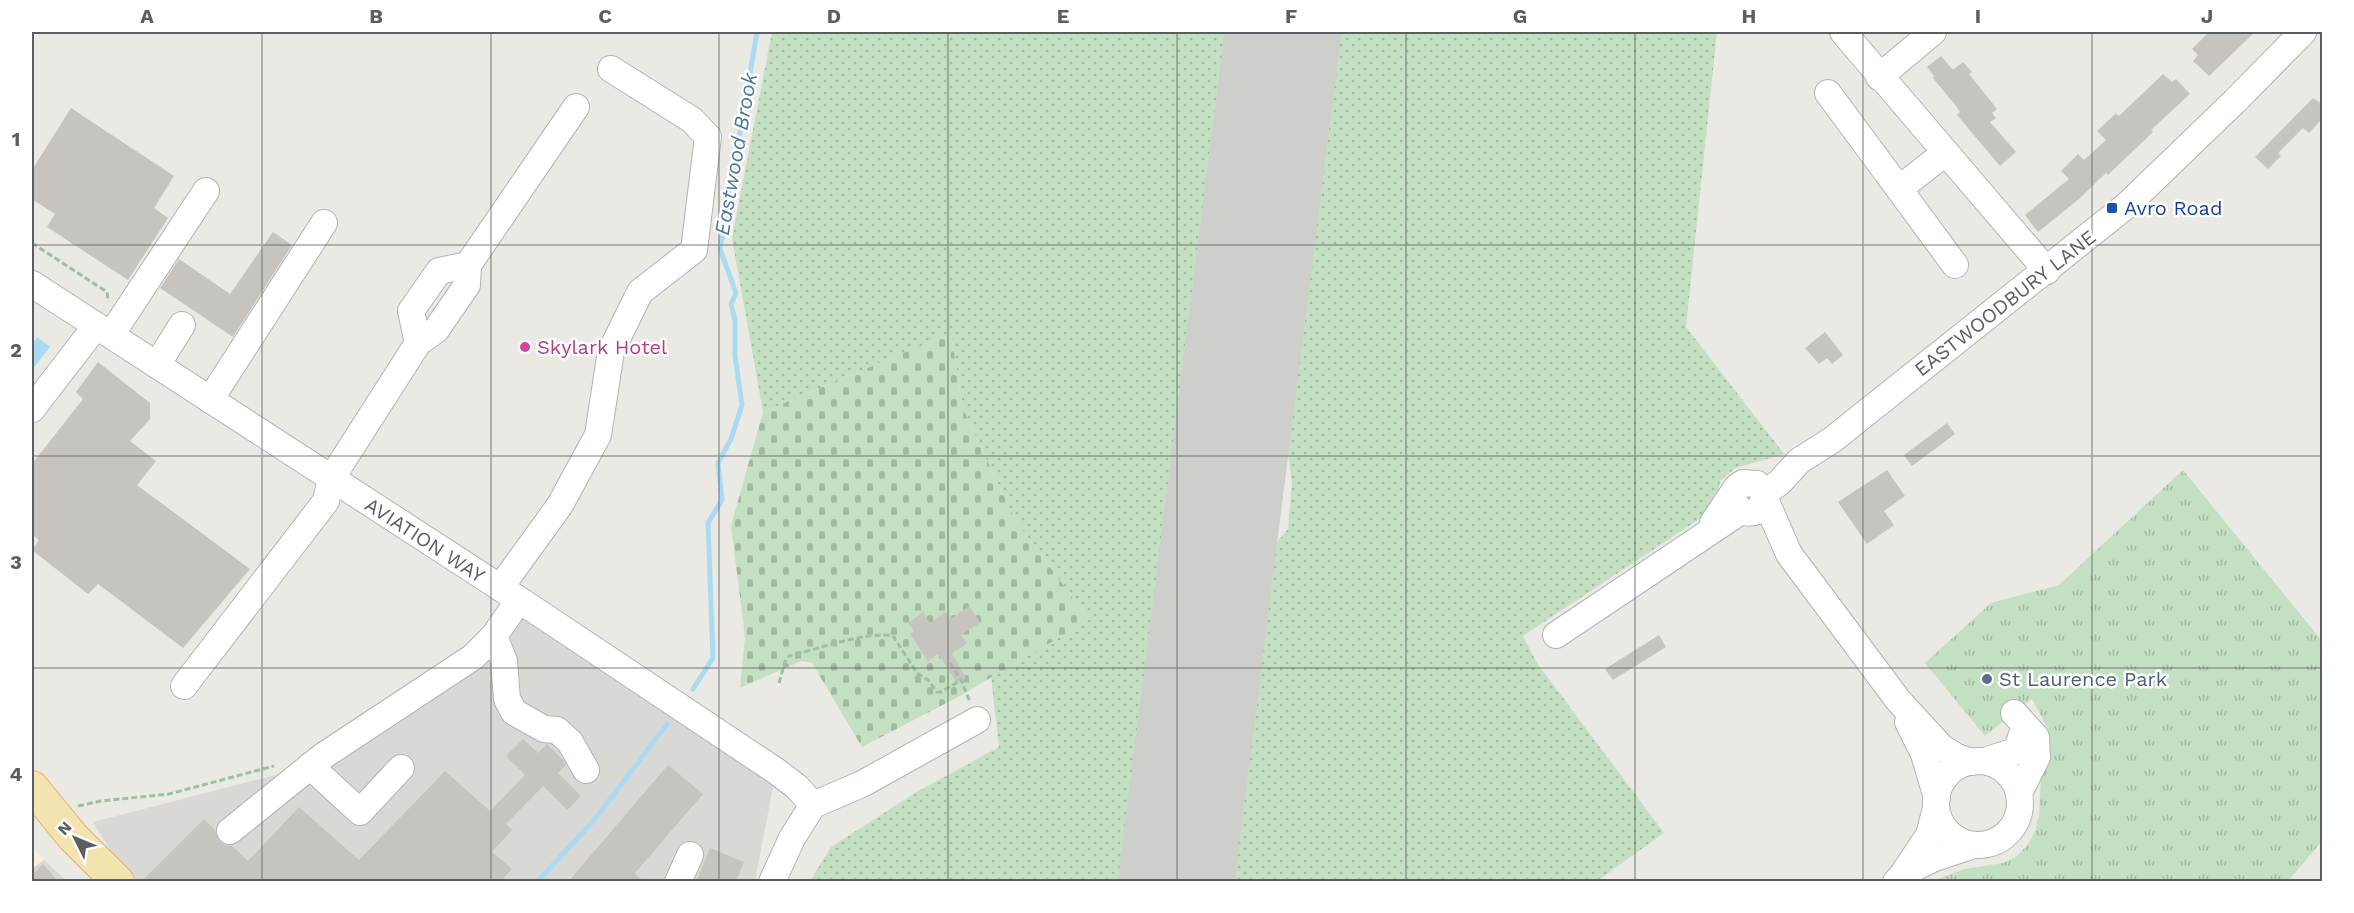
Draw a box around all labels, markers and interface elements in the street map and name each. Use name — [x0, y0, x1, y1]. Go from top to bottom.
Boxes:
text: A — [140, 4, 154, 28]
text: B — [369, 4, 383, 28]
text: C — [598, 4, 612, 28]
text: D — [827, 4, 841, 28]
text: E — [1057, 4, 1069, 28]
text: F — [1285, 4, 1297, 28]
text: G — [1513, 4, 1527, 28]
text: H — [1742, 4, 1756, 28]
text: I — [1975, 4, 1981, 28]
text: J — [2201, 4, 2213, 28]
water label: Eastwood Brook — [709, 70, 762, 237]
text: 1 — [12, 127, 20, 151]
place label: Avro Road — [2124, 196, 2222, 220]
marker: Avro Road — [2105, 201, 2119, 215]
street label: EASTWOODBURY LANE — [1910, 225, 2100, 381]
place label: Skylark Hotel — [537, 335, 667, 359]
text: 2 — [10, 338, 22, 362]
marker: Skylark Hotel — [518, 340, 532, 354]
street label: AVIATION WAY — [361, 492, 490, 588]
text: 3 — [10, 550, 22, 574]
place label: St Laurence Park — [1999, 667, 2167, 691]
marker: St Laurence Park — [1980, 672, 1994, 686]
text: 4 — [10, 762, 23, 786]
north arrow — [45, 808, 105, 868]
text: N — [53, 817, 75, 839]

